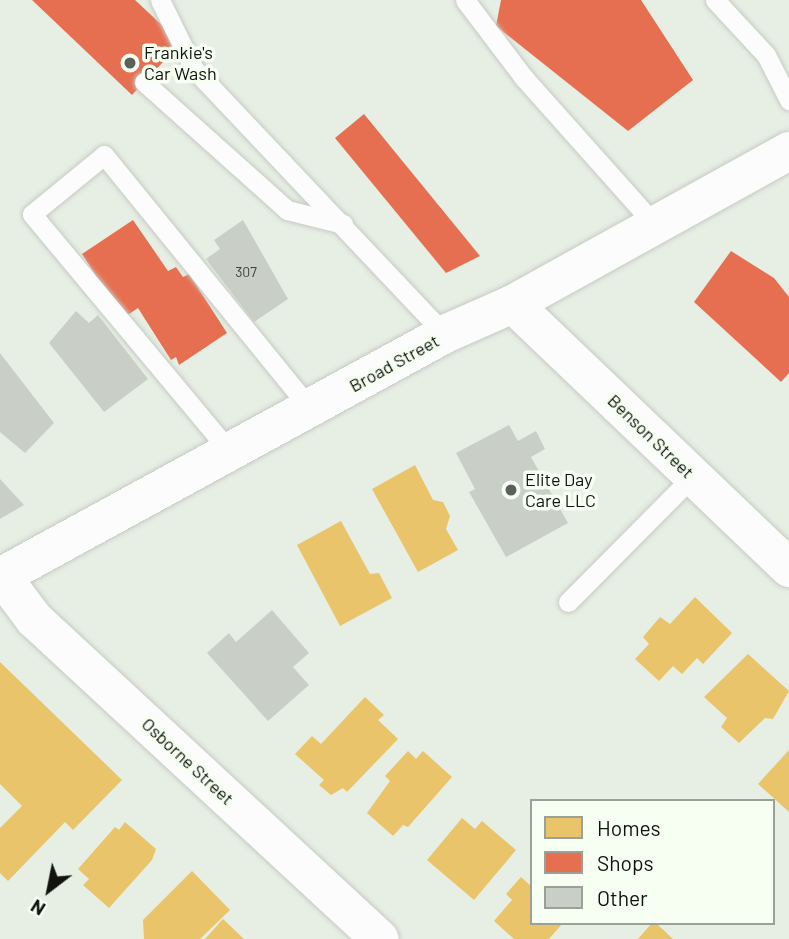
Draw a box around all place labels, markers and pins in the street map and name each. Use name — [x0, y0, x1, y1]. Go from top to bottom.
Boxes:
place label: Frankie's Car Wash — [144, 42, 217, 84]
marker: Frankie's Car Wash — [122, 55, 138, 71]
place label: Elite Day Care LLC — [525, 469, 596, 512]
marker: Elite Day Care LLC — [503, 482, 519, 498]

